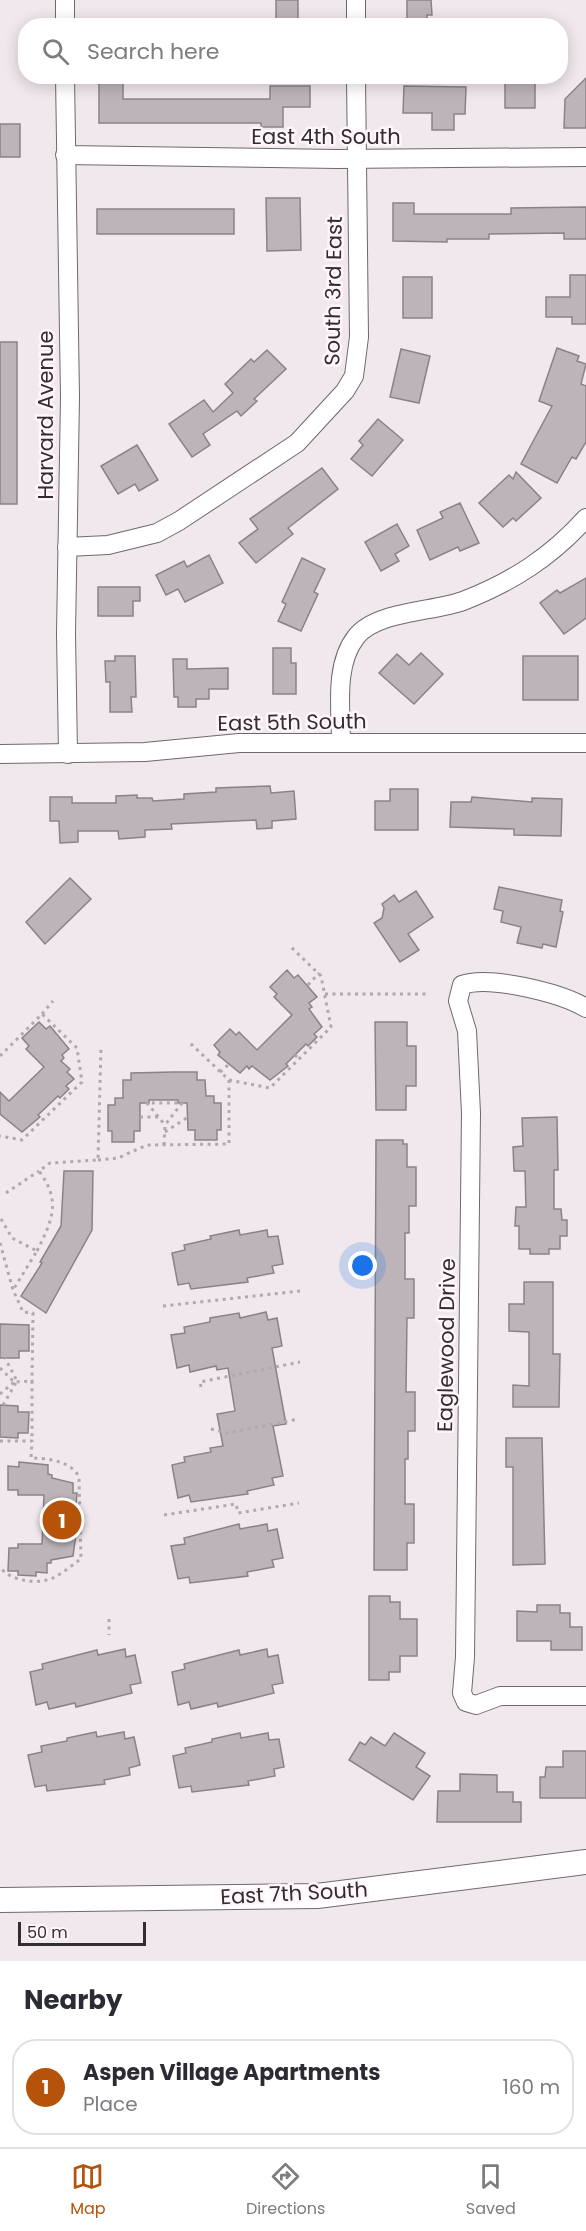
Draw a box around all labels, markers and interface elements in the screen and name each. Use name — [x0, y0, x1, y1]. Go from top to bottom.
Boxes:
search box — [18, 18, 568, 84]
icon: search — [39, 35, 72, 68]
text: Search here — [87, 36, 220, 67]
street label: East 4th South — [251, 122, 401, 151]
street label: South 3rd East — [317, 216, 349, 366]
street label: Harvard Avenue — [31, 330, 60, 500]
street label: East 5th South — [217, 706, 367, 738]
your location — [348, 1251, 377, 1280]
street label: Eaglewood Drive — [430, 1258, 462, 1432]
pin: 1 — [42, 1498, 82, 1543]
street label: East 7th South — [220, 1875, 368, 1911]
scale bar — [18, 1919, 146, 1946]
text: 50 m — [27, 1921, 68, 1944]
text: Nearby — [24, 1982, 122, 2018]
text: Aspen Village Apartments — [83, 2057, 380, 2088]
text: 1 — [42, 2073, 49, 2101]
text: 160 m — [502, 2073, 560, 2101]
text: Place — [83, 2090, 138, 2118]
tab: Map — [70, 2160, 106, 2221]
tab: Directions — [246, 2160, 325, 2221]
tab: Saved — [466, 2160, 516, 2221]

